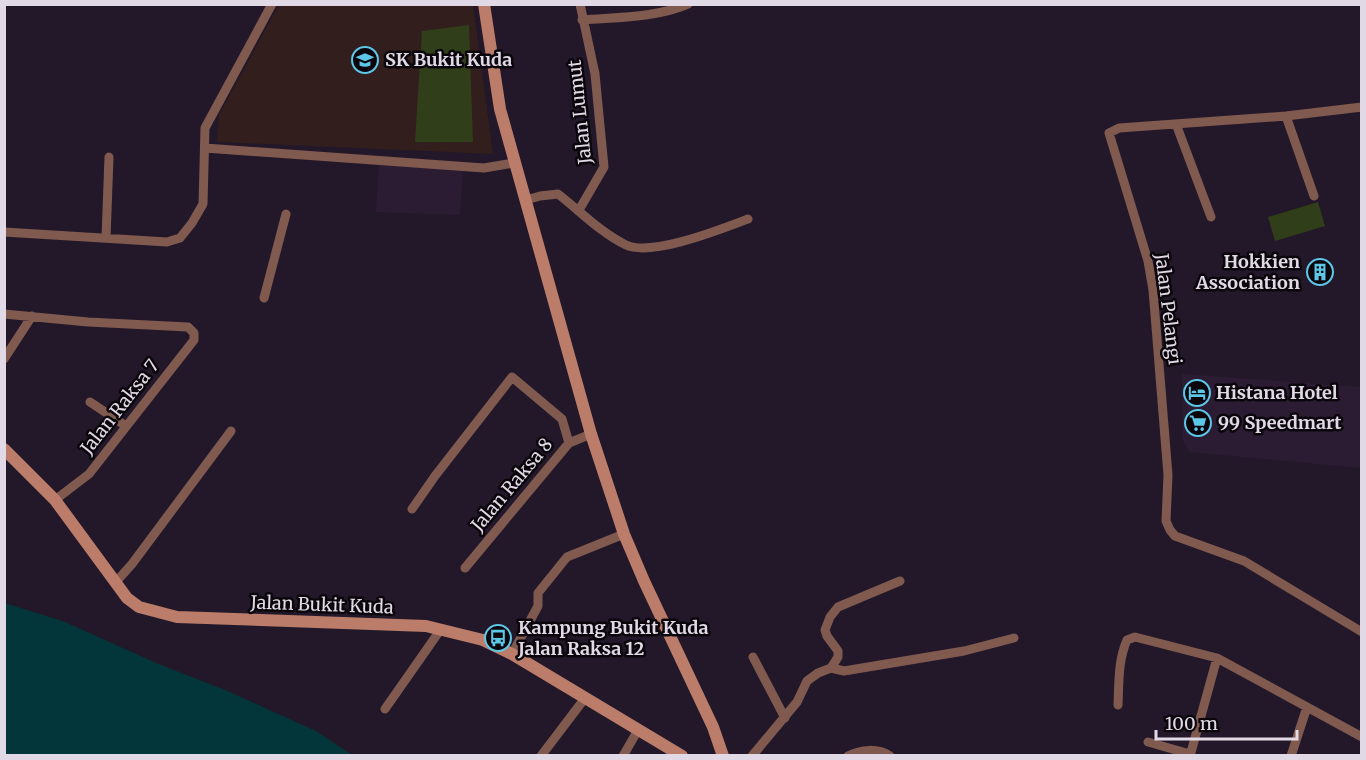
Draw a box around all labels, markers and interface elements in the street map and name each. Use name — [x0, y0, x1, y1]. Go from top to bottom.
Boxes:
school or university icon: SK Bukit Kuda — [350, 45, 380, 75]
place label: SK Bukit Kuda — [385, 48, 512, 71]
street label: Jalan Lumut — [563, 59, 597, 166]
place label: Hokkien Association — [1195, 250, 1300, 294]
street label: Jalan Pelangi — [1150, 251, 1187, 366]
building icon: Hokkien Association — [1305, 257, 1335, 287]
street label: Jalan Raksa 7 — [75, 355, 164, 460]
hotel icon: Histana Hotel — [1182, 378, 1212, 408]
place label: Histana Hotel — [1216, 381, 1338, 404]
supermarket icon: 99 Speedmart — [1183, 408, 1213, 438]
place label: 99 Speedmart — [1218, 411, 1342, 434]
street label: Jalan Raksa 8 — [465, 433, 557, 537]
street label: Jalan Bukit Kuda — [249, 590, 394, 619]
place label: Kampung Bukit Kuda Jalan Raksa 12 — [517, 616, 708, 660]
bus stop icon: Kampung Bukit Kuda Jalan Raksa 12 — [483, 623, 513, 653]
scale bar — [1156, 703, 1297, 741]
text: 100 m — [1165, 712, 1218, 735]

